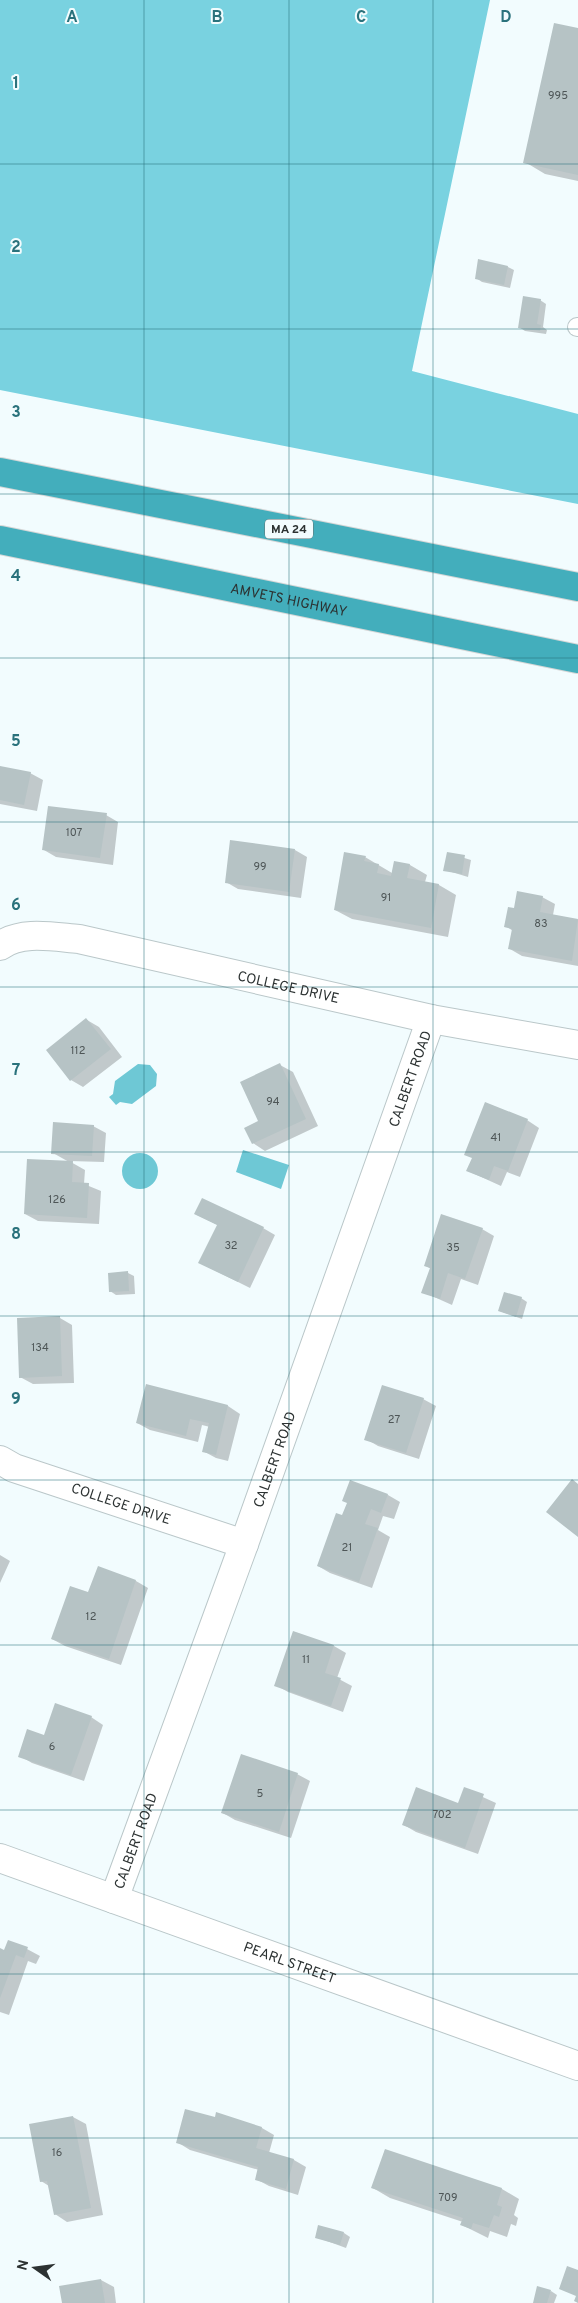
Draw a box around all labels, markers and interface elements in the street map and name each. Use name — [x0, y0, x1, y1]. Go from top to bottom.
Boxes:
text: A — [66, 8, 78, 28]
text: B — [211, 8, 223, 28]
text: C — [356, 8, 366, 28]
text: D — [500, 8, 512, 28]
text: 1 — [13, 74, 19, 94]
house number: 995 — [548, 89, 568, 103]
text: 2 — [11, 238, 21, 258]
text: 3 — [11, 403, 21, 423]
road number: MA 24 — [265, 520, 313, 538]
text: 4 — [11, 567, 21, 587]
street label: AMVETS HIGHWAY — [229, 581, 349, 621]
text: 5 — [11, 732, 21, 752]
house number: 107 — [66, 826, 83, 840]
house number: 99 — [253, 860, 267, 874]
house number: 91 — [381, 891, 391, 905]
text: 6 — [11, 896, 21, 916]
house number: 83 — [534, 917, 548, 931]
street label: COLLEGE DRIVE — [236, 968, 341, 1008]
street label: CALBERT ROAD — [386, 1029, 436, 1130]
house number: 112 — [71, 1044, 85, 1058]
text: 7 — [12, 1061, 20, 1081]
house number: 94 — [266, 1095, 280, 1109]
house number: 41 — [491, 1131, 501, 1145]
house number: 126 — [48, 1193, 66, 1207]
text: 8 — [11, 1225, 21, 1245]
house number: 32 — [224, 1239, 238, 1253]
house number: 35 — [446, 1241, 460, 1255]
house number: 134 — [31, 1341, 49, 1355]
text: 9 — [11, 1390, 21, 1410]
street label: CALBERT ROAD — [251, 1409, 301, 1510]
house number: 27 — [388, 1413, 400, 1427]
street label: COLLEGE DRIVE — [69, 1480, 173, 1529]
house number: 21 — [342, 1541, 352, 1555]
house number: 12 — [86, 1610, 96, 1624]
house number: 11 — [302, 1653, 310, 1667]
house number: 6 — [49, 1740, 55, 1754]
house number: 5 — [257, 1787, 264, 1801]
street label: CALBERT ROAD — [111, 1791, 162, 1892]
house number: 702 — [432, 1808, 452, 1822]
street label: PEARL STREET — [241, 1939, 338, 1988]
house number: 16 — [52, 2146, 62, 2160]
house number: 709 — [438, 2191, 458, 2205]
north arrow — [10, 2243, 60, 2293]
text: N — [14, 2258, 33, 2272]

